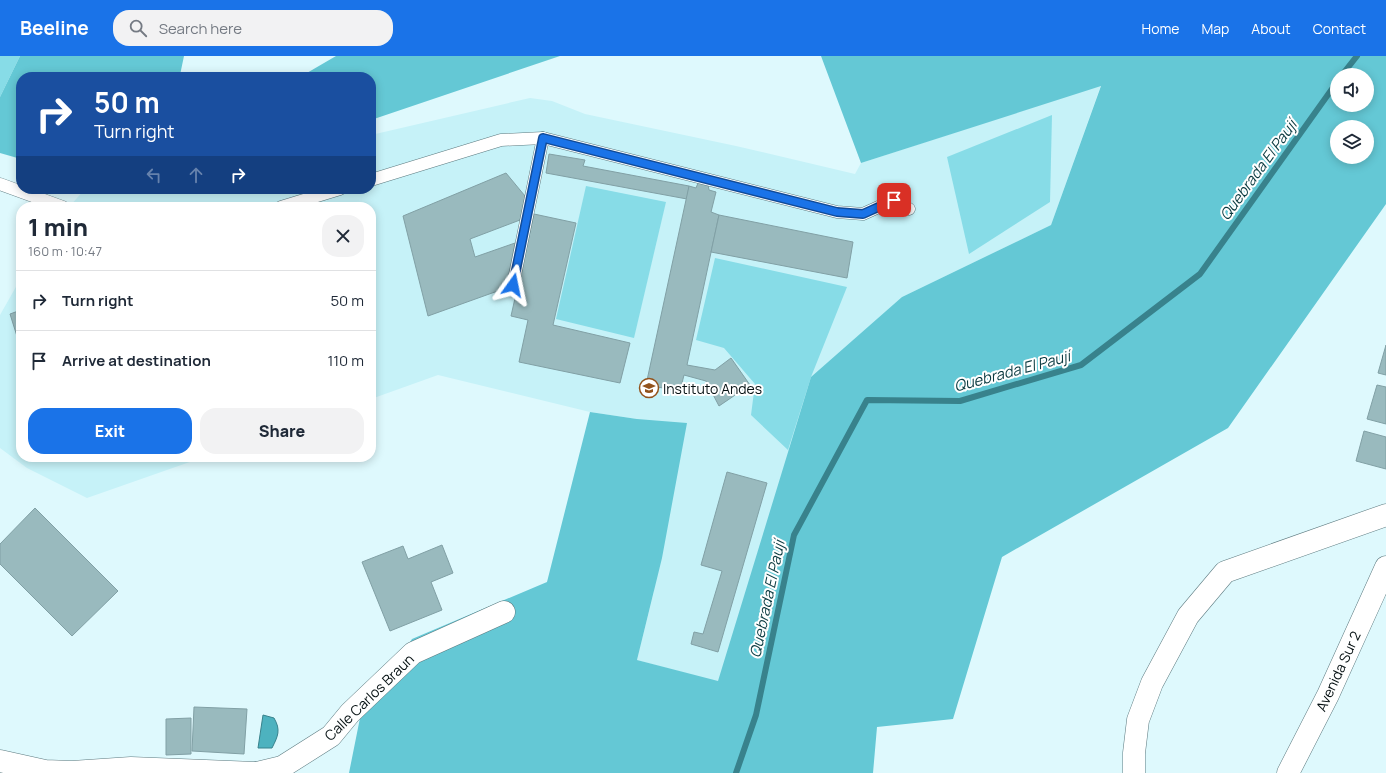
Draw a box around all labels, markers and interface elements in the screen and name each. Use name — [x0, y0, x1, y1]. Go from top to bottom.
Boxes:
search box — [113, 10, 393, 46]
text: Beeline — [20, 15, 89, 41]
icon: search — [127, 17, 149, 39]
text: Search here — [159, 18, 242, 39]
text: Home — [1142, 19, 1179, 38]
text: Map — [1201, 19, 1229, 38]
text: About — [1251, 19, 1291, 38]
text: Contact — [1313, 19, 1366, 38]
map controls — [1330, 68, 1374, 164]
button: sound — [1330, 68, 1374, 112]
text: 50 m — [94, 83, 160, 121]
icon: right — [28, 88, 80, 140]
water label: Quebrada El Paují — [1214, 113, 1304, 224]
text: Turn right — [94, 119, 175, 143]
button: layers — [1330, 120, 1374, 164]
icon: left — [143, 164, 165, 186]
icon: ahead — [185, 164, 207, 186]
icon: right — [227, 164, 249, 186]
pin — [877, 183, 911, 217]
icon: arrive — [883, 189, 905, 211]
text: 1 min — [28, 210, 88, 243]
button: close — [322, 215, 364, 257]
text: 160 m · 10:47 — [28, 242, 102, 260]
position arrow — [492, 264, 534, 306]
icon: right — [28, 290, 50, 312]
text: Turn right — [62, 290, 133, 311]
text: 50 m — [330, 290, 364, 311]
water label: Quebrada El Paují — [952, 345, 1076, 397]
icon: arrive — [28, 350, 50, 372]
text: Arrive at destination — [62, 350, 211, 371]
text: 110 m — [327, 350, 364, 371]
school or university icon: Instituto Andes — [638, 377, 660, 399]
place label: Instituto Andes — [663, 379, 762, 398]
button: Exit — [28, 408, 192, 454]
button: Share — [200, 408, 364, 454]
water label: Quebrada El Paují — [744, 535, 790, 660]
street label: Avenida Sur 2 — [1311, 628, 1365, 714]
street label: Calle Carlos Braun — [320, 649, 418, 745]

